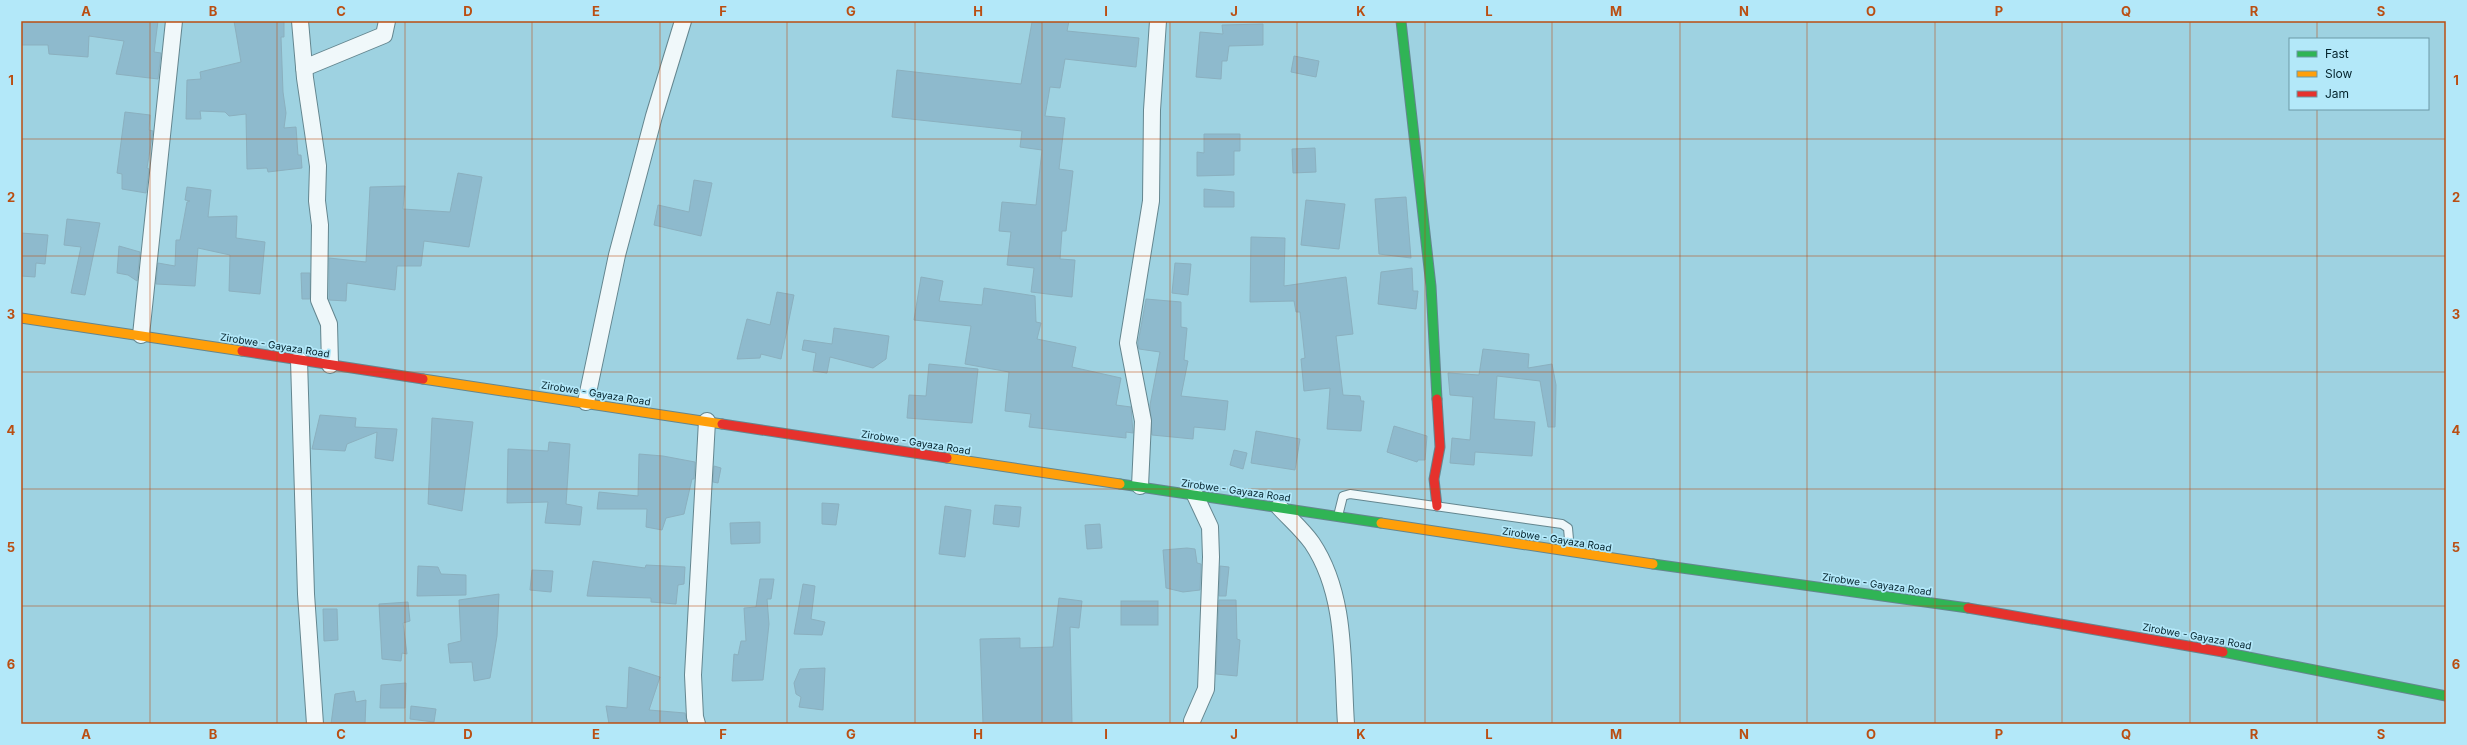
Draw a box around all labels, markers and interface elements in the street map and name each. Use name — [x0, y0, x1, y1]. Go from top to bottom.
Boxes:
text: A — [81, 3, 91, 19]
text: B — [209, 3, 218, 19]
text: C — [336, 3, 346, 19]
text: D — [463, 3, 473, 19]
text: E — [592, 3, 600, 19]
text: F — [719, 3, 727, 19]
text: G — [846, 3, 856, 19]
text: H — [973, 3, 983, 19]
text: I — [1104, 3, 1108, 19]
text: J — [1230, 3, 1238, 19]
text: K — [1356, 3, 1366, 19]
text: L — [1485, 3, 1493, 19]
text: M — [1610, 3, 1622, 19]
text: N — [1739, 3, 1749, 19]
text: O — [1866, 3, 1876, 19]
text: P — [1995, 3, 2003, 19]
text: Q — [2121, 3, 2131, 19]
text: R — [2250, 3, 2259, 19]
text: S — [2377, 3, 2385, 19]
legend — [2289, 38, 2429, 110]
text: Fast — [2325, 46, 2349, 61]
text: Slow — [2325, 66, 2353, 81]
text: 1 — [8, 72, 14, 88]
text: 1 — [2453, 72, 2459, 88]
text: Jam — [2325, 86, 2349, 101]
text: 2 — [7, 189, 15, 205]
text: 2 — [2452, 189, 2460, 205]
text: 3 — [7, 306, 15, 322]
text: 3 — [2452, 306, 2460, 322]
street label: Zirobwe - Gayaza Road — [219, 330, 331, 360]
street label: Zirobwe - Gayaza Road — [540, 378, 652, 408]
text: 4 — [7, 422, 16, 438]
text: 4 — [2452, 422, 2461, 438]
street label: Zirobwe - Gayaza Road — [860, 427, 972, 457]
street label: Zirobwe - Gayaza Road — [1180, 476, 1292, 504]
street label: Zirobwe - Gayaza Road — [1501, 524, 1613, 554]
text: 5 — [7, 539, 15, 555]
text: 5 — [2452, 539, 2460, 555]
street label: Zirobwe - Gayaza Road — [1821, 570, 1933, 598]
street label: Zirobwe - Gayaza Road — [2142, 620, 2252, 652]
text: 6 — [7, 656, 15, 672]
text: 6 — [2452, 656, 2460, 672]
text: A — [81, 726, 91, 742]
text: B — [209, 726, 218, 742]
text: C — [336, 726, 346, 742]
text: D — [463, 726, 473, 742]
text: E — [592, 726, 600, 742]
text: F — [719, 726, 727, 742]
text: G — [846, 726, 856, 742]
text: H — [973, 726, 983, 742]
text: I — [1104, 726, 1108, 742]
text: J — [1230, 726, 1238, 742]
text: K — [1356, 726, 1366, 742]
text: L — [1485, 726, 1493, 742]
text: M — [1610, 726, 1622, 742]
text: N — [1739, 726, 1749, 742]
text: O — [1866, 726, 1876, 742]
text: P — [1995, 726, 2003, 742]
text: Q — [2121, 726, 2131, 742]
text: R — [2250, 726, 2259, 742]
text: S — [2377, 726, 2385, 742]

